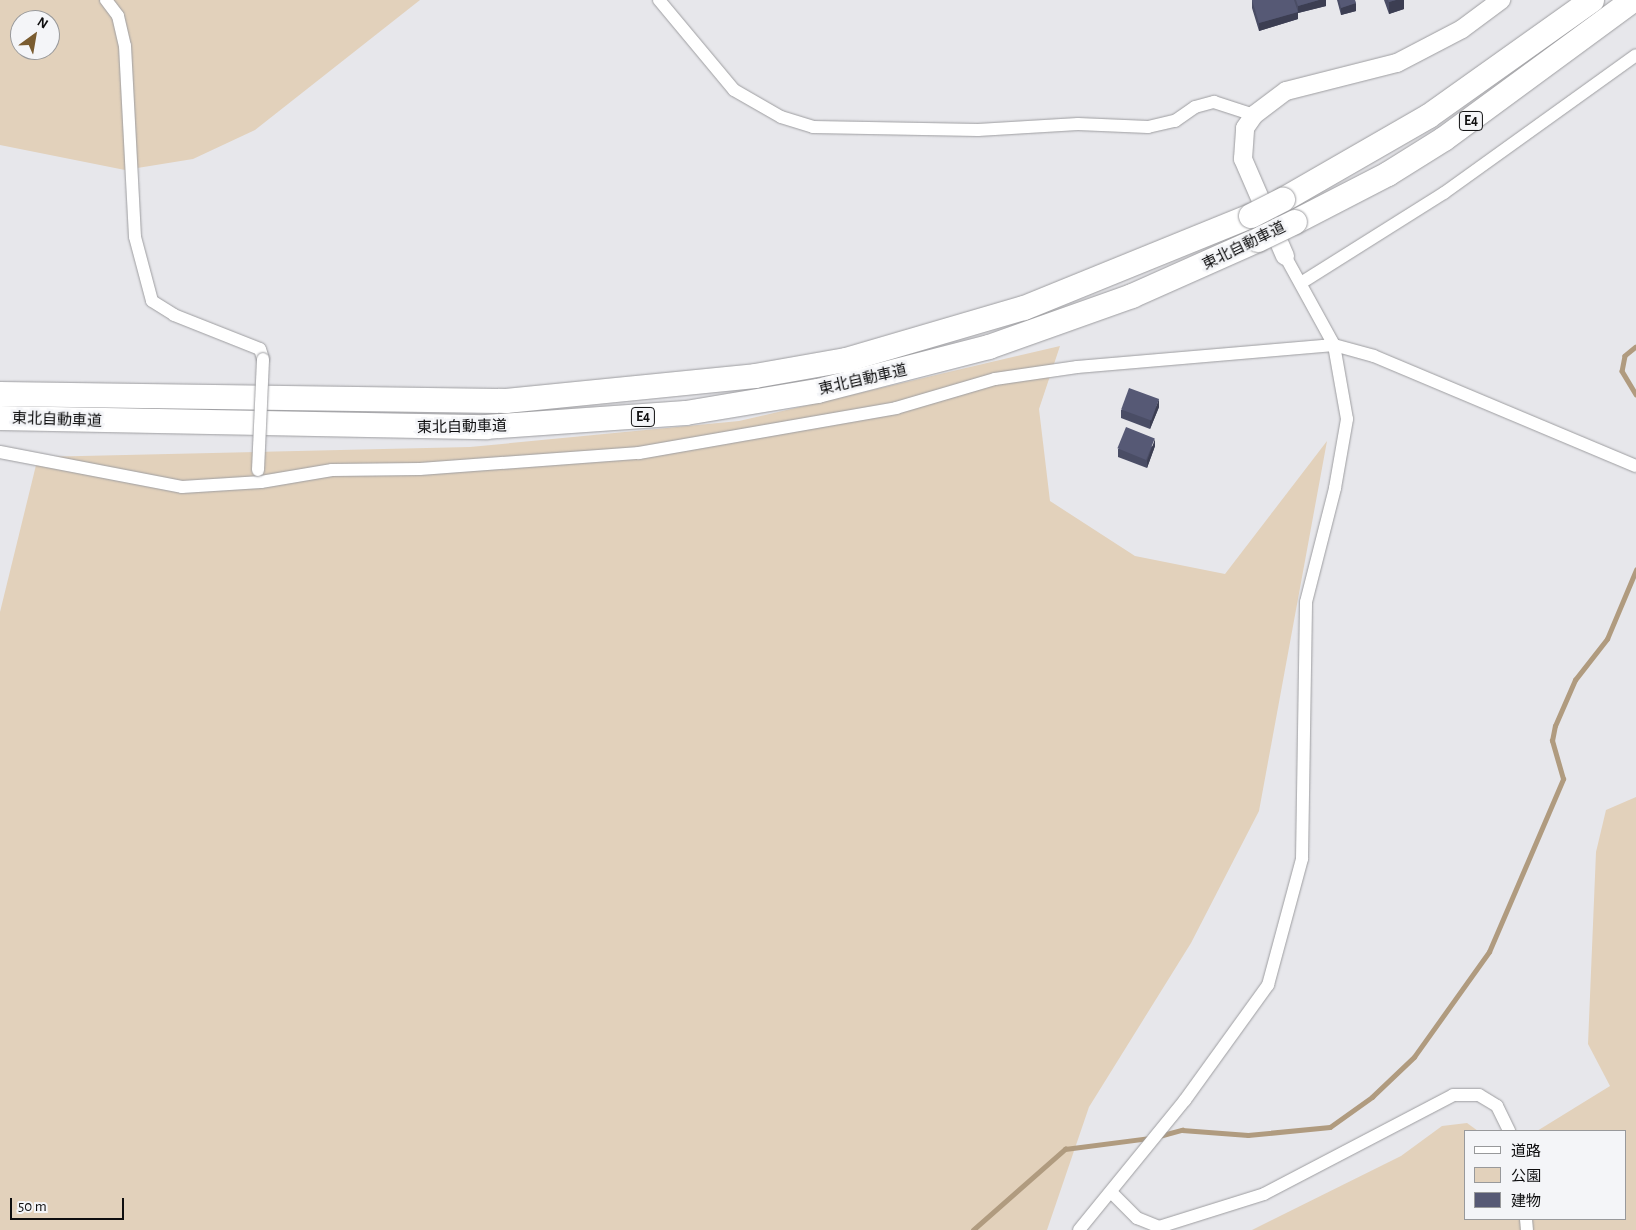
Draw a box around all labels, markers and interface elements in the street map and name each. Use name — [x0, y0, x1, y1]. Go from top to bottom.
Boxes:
north arrow — [10, 10, 60, 60]
text: N — [35, 15, 50, 32]
road number: E4 — [1458, 110, 1484, 132]
street label: 東北自動車道 — [1200, 218, 1288, 274]
street label: 東北自動車道 — [817, 361, 909, 399]
road number: E4 — [630, 406, 656, 428]
street label: 東北自動車道 — [12, 409, 102, 431]
street label: 東北自動車道 — [417, 417, 507, 437]
legend — [1464, 1130, 1626, 1220]
text: 道路 — [1511, 1144, 1541, 1159]
text: 公園 — [1511, 1169, 1541, 1184]
scale bar — [12, 1188, 126, 1220]
text: 建物 — [1511, 1194, 1541, 1209]
text: 50 m — [18, 1199, 47, 1214]

